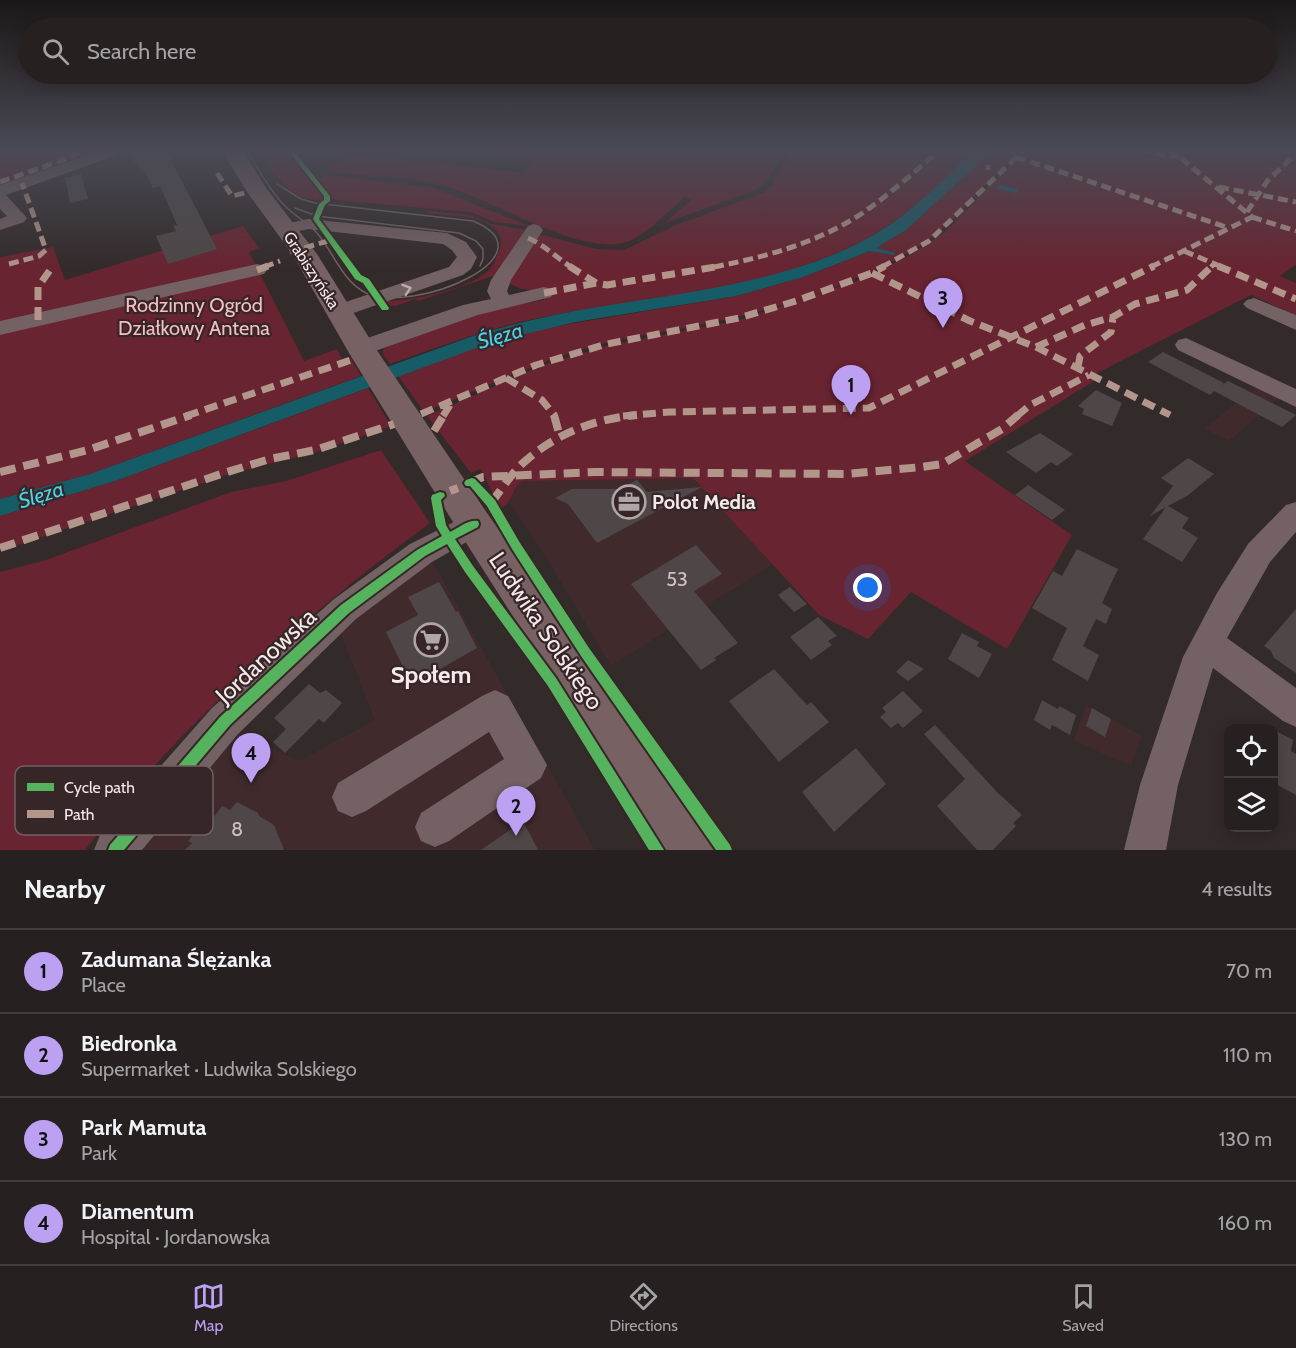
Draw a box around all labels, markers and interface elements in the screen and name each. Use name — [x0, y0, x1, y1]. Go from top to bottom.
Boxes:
search box — [18, 18, 1278, 84]
icon: search — [39, 35, 72, 68]
text: Search here — [87, 38, 196, 65]
street label: Grabiszyńska — [280, 228, 344, 313]
pin: 3 — [924, 278, 962, 328]
one-way arrow — [401, 284, 411, 296]
park label: Rodzinny Ogród Działkowy Antena — [118, 293, 270, 340]
water label: Ślęza — [474, 317, 526, 354]
pin: 1 — [832, 366, 870, 415]
water label: Ślęza — [15, 476, 67, 513]
office icon: Polot Media — [611, 484, 647, 520]
place label: Polot Media — [652, 490, 756, 514]
street label: Ludwika Solskiego — [483, 546, 610, 715]
house number: 53 — [666, 567, 688, 591]
your location — [853, 573, 882, 602]
street label: Jordanowska — [209, 601, 322, 710]
supermarket icon: Społem — [413, 622, 449, 658]
place label: Społem — [391, 660, 471, 689]
map controls — [1224, 724, 1278, 832]
button: locate — [1224, 724, 1278, 778]
pin: 4 — [232, 734, 270, 783]
legend — [15, 766, 213, 835]
text: Cycle path — [64, 778, 135, 797]
button: layers — [1224, 778, 1278, 832]
pin: 2 — [496, 786, 536, 836]
text: Path — [64, 805, 95, 824]
house number: 8 — [231, 817, 243, 841]
text: Nearby — [24, 873, 105, 905]
text: 4 results — [1201, 877, 1272, 901]
text: Zadumana Ślężanka — [81, 946, 272, 973]
text: 1 — [40, 959, 47, 983]
text: 70 m — [1226, 959, 1272, 983]
text: Place — [81, 973, 126, 997]
text: Biedronka — [81, 1030, 177, 1057]
text: 2 — [38, 1043, 49, 1067]
text: 110 m — [1223, 1043, 1272, 1067]
text: Supermarket · Ludwika Solskiego — [81, 1057, 357, 1081]
text: Park Mamuta — [81, 1114, 207, 1141]
text: 3 — [38, 1127, 49, 1151]
text: 130 m — [1219, 1127, 1272, 1151]
text: Park — [81, 1141, 117, 1165]
text: Diamentum — [81, 1198, 194, 1225]
text: 4 — [37, 1211, 50, 1235]
text: 160 m — [1218, 1211, 1272, 1235]
text: Hospital · Jordanowska — [81, 1225, 270, 1249]
tab: Map — [192, 1280, 225, 1335]
tab: Directions — [610, 1280, 678, 1335]
tab: Saved — [1062, 1280, 1104, 1335]

